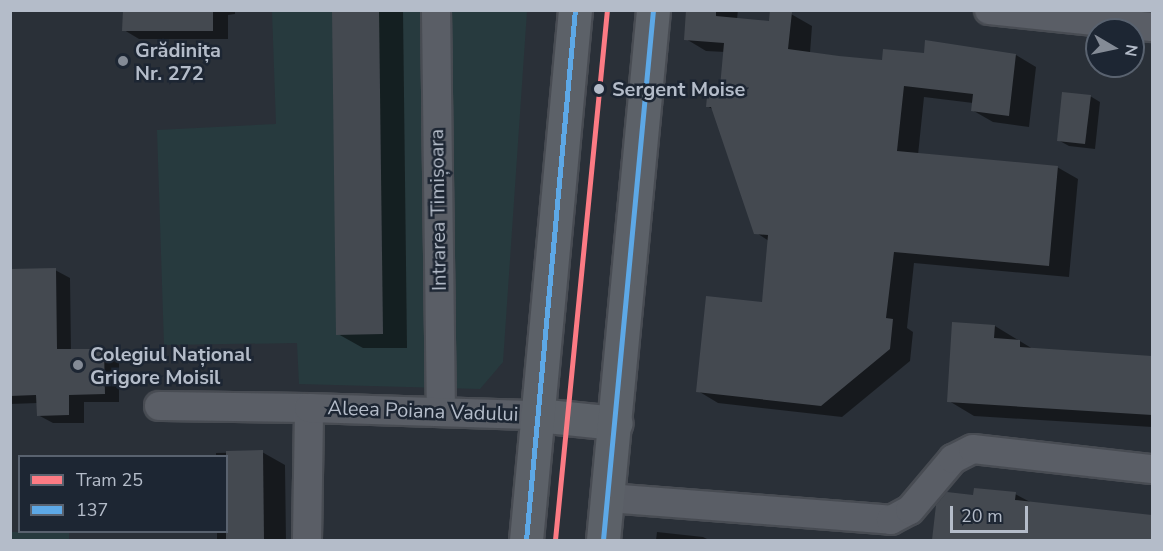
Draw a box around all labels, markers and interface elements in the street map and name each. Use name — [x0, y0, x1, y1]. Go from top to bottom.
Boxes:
north arrow — [1085, 18, 1145, 78]
place label: Grădinița Nr. 272 — [135, 38, 221, 85]
text: N — [1119, 43, 1143, 58]
marker: Grădinița Nr. 272 — [116, 54, 130, 68]
place label: Sergent Moise — [612, 77, 745, 101]
marker: Sergent Moise — [590, 80, 608, 98]
street label: Intrarea Timișoara — [425, 129, 451, 291]
place label: Colegiul Național Grigore Moisil — [90, 342, 251, 389]
marker: Colegiul Național Grigore Moisil — [71, 358, 85, 372]
street label: Aleea Poiana Vadului — [327, 396, 519, 426]
legend — [18, 455, 228, 533]
text: Tram 25 — [76, 468, 143, 492]
scale bar — [953, 494, 1031, 532]
text: 137 — [76, 498, 108, 522]
text: 20 m — [961, 504, 1003, 528]

